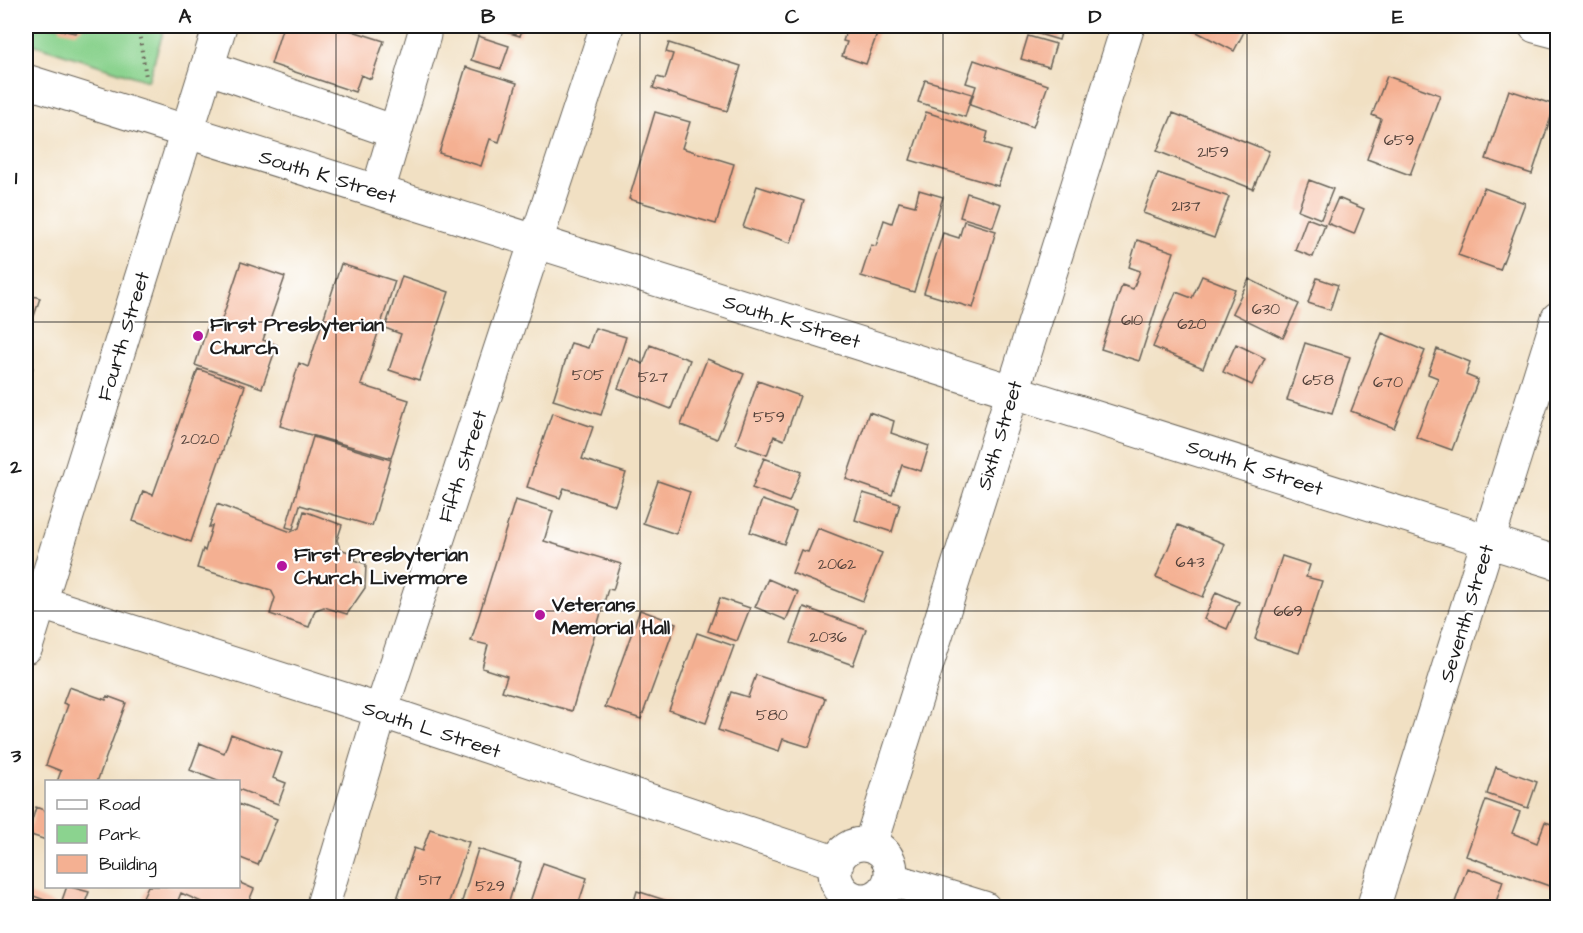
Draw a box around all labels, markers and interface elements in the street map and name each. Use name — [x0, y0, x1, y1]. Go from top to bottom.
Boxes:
text: A — [179, 3, 192, 31]
text: B — [481, 3, 496, 31]
text: C — [785, 3, 800, 31]
text: D — [1089, 3, 1102, 31]
text: E — [1392, 3, 1404, 31]
house number: 659 — [1384, 129, 1414, 151]
house number: 2159 — [1197, 141, 1229, 163]
street label: South K Street — [256, 143, 400, 211]
text: 1 — [15, 164, 18, 192]
house number: 2137 — [1171, 195, 1201, 217]
street label: Fourth Street — [91, 268, 157, 404]
street label: South K Street — [720, 288, 864, 356]
house number: 630 — [1252, 298, 1280, 320]
house number: 610 — [1121, 309, 1143, 331]
place label: First Presbyterian Church — [210, 311, 384, 362]
house number: 620 — [1177, 313, 1207, 335]
marker: First Presbyterian Church — [191, 329, 205, 343]
house number: 505 — [572, 364, 605, 386]
house number: 527 — [638, 366, 668, 388]
house number: 658 — [1302, 369, 1334, 391]
house number: 670 — [1373, 371, 1403, 393]
street label: Sixth Street — [970, 377, 1030, 493]
house number: 559 — [753, 406, 785, 428]
street label: Fifth Street — [432, 407, 494, 526]
house number: 2020 — [181, 428, 219, 450]
street label: South K Street — [1183, 433, 1327, 503]
text: 2 — [9, 453, 22, 481]
place label: First Presbyterian Church Livermore — [294, 541, 468, 592]
street label: Seventh Street — [1433, 541, 1501, 686]
house number: 643 — [1175, 551, 1205, 573]
house number: 2062 — [818, 553, 856, 575]
marker: First Presbyterian Church Livermore — [275, 559, 289, 573]
place label: Veterans Memorial Hall — [551, 591, 670, 642]
house number: 669 — [1273, 600, 1303, 622]
marker: Veterans Memorial Hall — [533, 608, 547, 622]
house number: 2036 — [809, 626, 847, 648]
street label: South L Street — [359, 694, 504, 765]
house number: 580 — [756, 704, 788, 726]
text: 3 — [10, 742, 22, 770]
legend — [45, 780, 240, 888]
text: Road — [99, 792, 140, 817]
text: Park — [99, 822, 141, 847]
text: Building — [99, 852, 157, 878]
house number: 517 — [418, 869, 442, 891]
house number: 529 — [475, 875, 505, 897]

